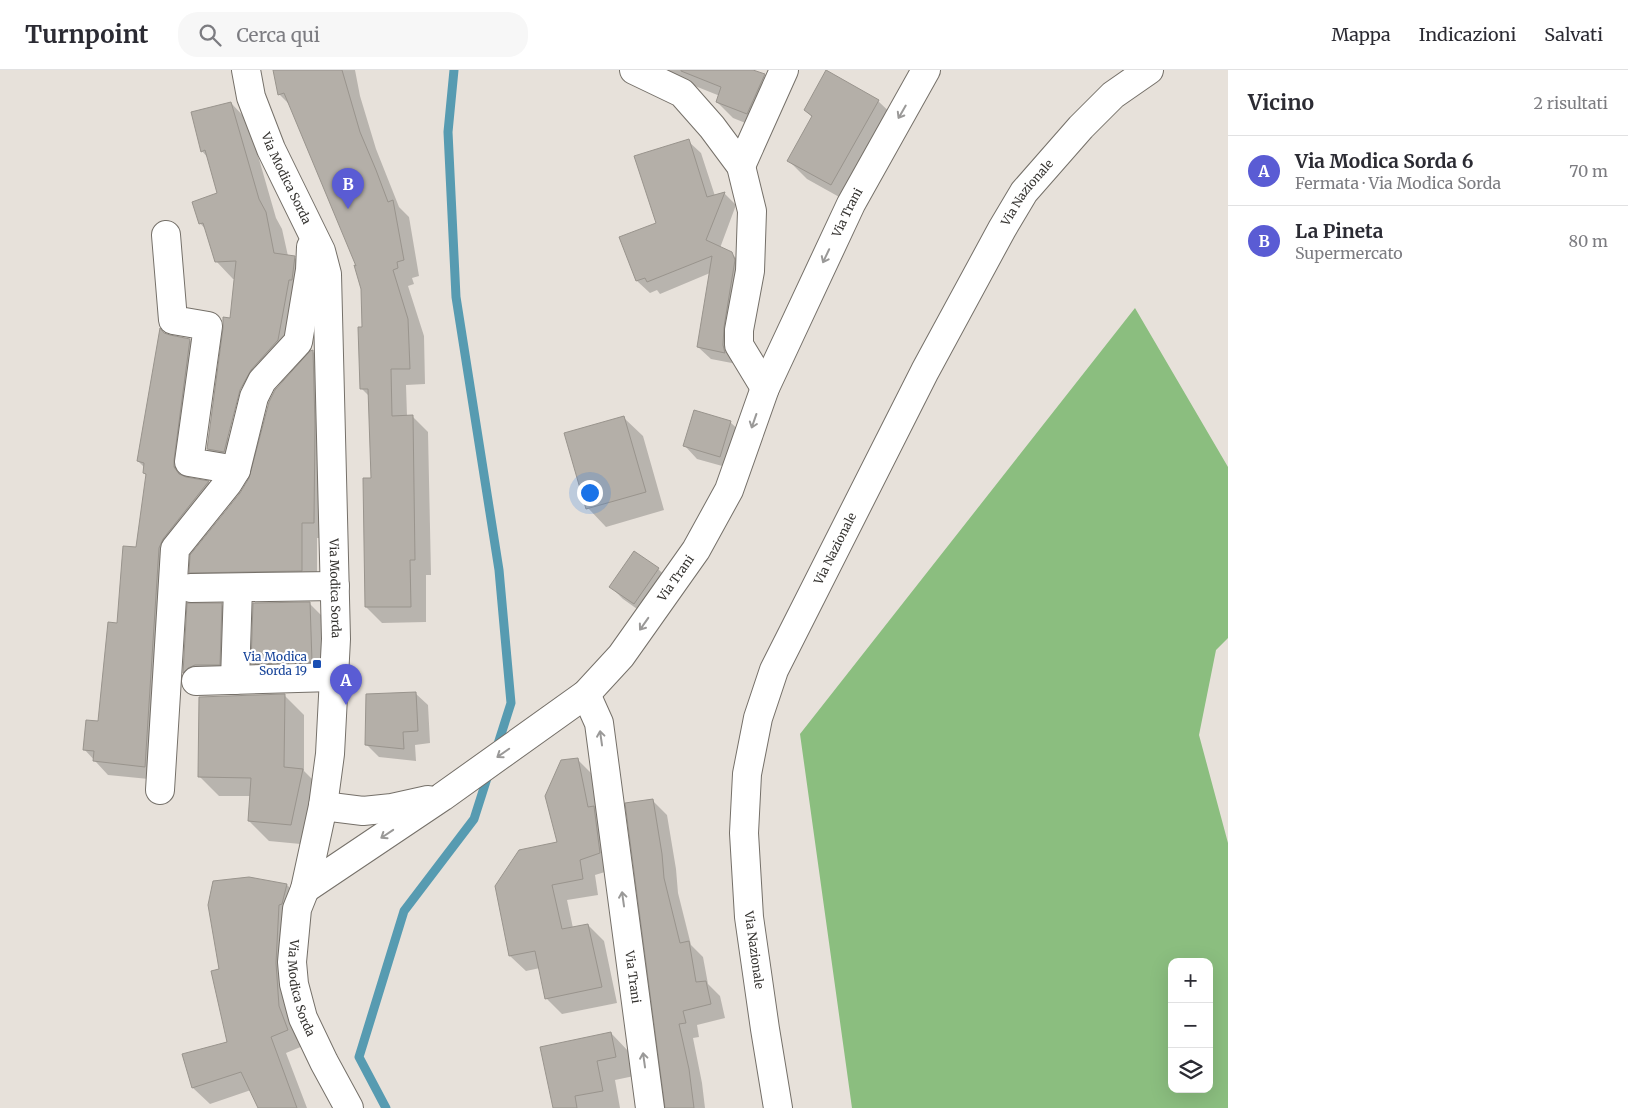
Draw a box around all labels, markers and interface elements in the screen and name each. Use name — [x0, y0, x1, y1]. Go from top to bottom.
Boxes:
search box — [178, 12, 528, 57]
text: Turnpoint — [25, 19, 148, 50]
icon: search — [196, 21, 224, 49]
text: Cerca qui — [236, 23, 320, 47]
text: Mappa — [1331, 23, 1391, 46]
text: Indicazioni — [1419, 23, 1516, 46]
text: Salvati — [1544, 23, 1603, 46]
text: Vicino — [1248, 89, 1314, 116]
text: 2 risultati — [1533, 93, 1608, 113]
one-way arrow — [897, 105, 907, 119]
street label: Via Modica Sorda — [258, 129, 315, 227]
text: Via Modica Sorda 6 — [1295, 149, 1473, 173]
street label: Via Nazionale — [997, 156, 1056, 229]
text: A — [1258, 161, 1270, 181]
text: 70 m — [1569, 161, 1608, 181]
pin: B — [332, 168, 364, 209]
text: Fermata · Via Modica Sorda — [1295, 173, 1501, 193]
street label: Via Trani — [828, 185, 866, 240]
text: La Pineta — [1295, 219, 1383, 243]
text: B — [1258, 231, 1270, 251]
text: 80 m — [1569, 231, 1608, 251]
text: Supermercato — [1295, 243, 1403, 263]
one-way arrow — [821, 248, 831, 263]
one-way arrow — [749, 412, 758, 428]
your location — [577, 480, 603, 506]
street label: Via Nazionale — [810, 510, 859, 588]
street label: Via Modica Sorda — [326, 537, 344, 639]
street label: Via Trani — [654, 552, 697, 605]
one-way arrow — [639, 617, 649, 631]
place label: Via Modica Sorda 19 — [242, 649, 308, 678]
marker: Via Modica Sorda 19 — [311, 658, 323, 670]
pin: A — [330, 664, 362, 705]
one-way arrow — [596, 730, 606, 746]
one-way arrow — [497, 748, 511, 758]
one-way arrow — [380, 829, 394, 839]
one-way arrow — [617, 891, 627, 907]
street label: Via Nazionale — [741, 909, 767, 990]
street label: Via Modica Sorda — [285, 938, 319, 1039]
street label: Via Trani — [622, 949, 644, 1004]
map controls — [1168, 958, 1213, 1093]
button: + — [1168, 958, 1213, 1003]
button: − — [1168, 1003, 1213, 1048]
button: layers — [1168, 1048, 1213, 1093]
one-way arrow — [639, 1052, 649, 1068]

